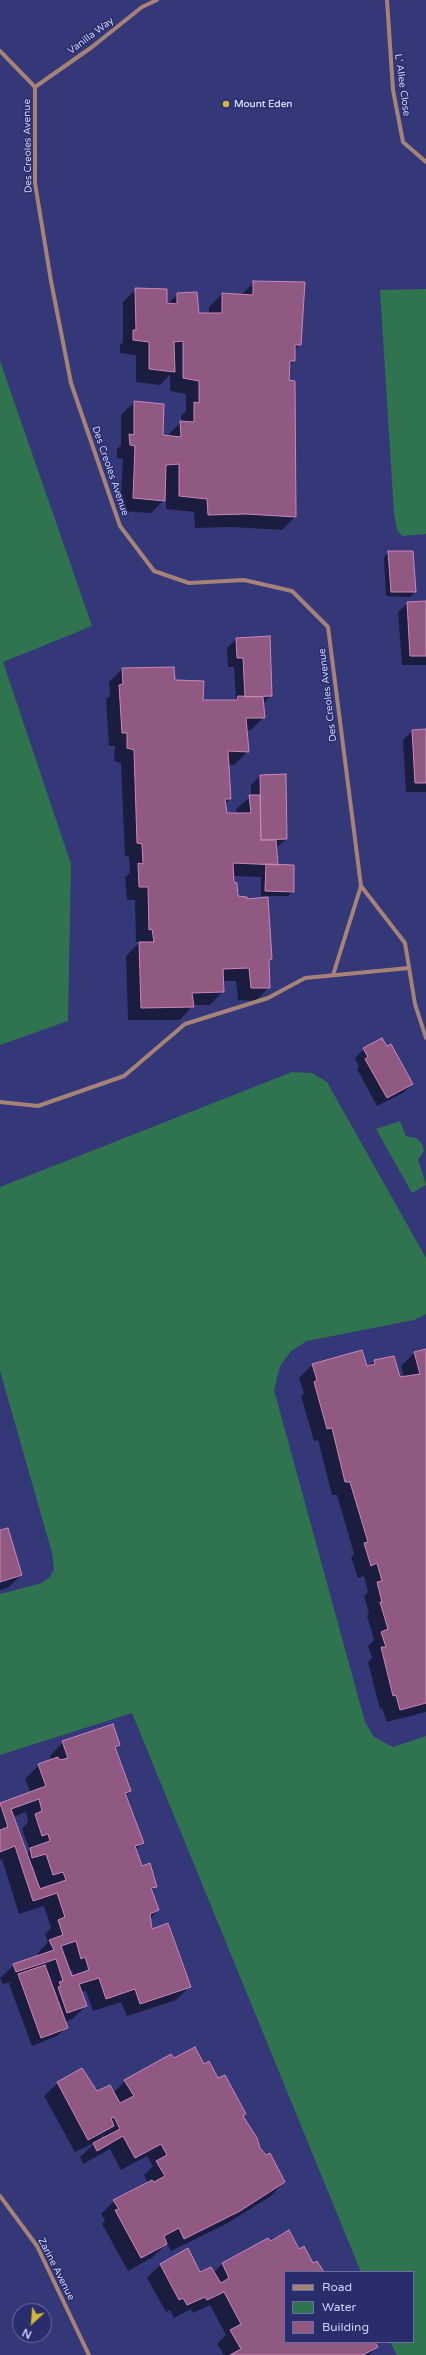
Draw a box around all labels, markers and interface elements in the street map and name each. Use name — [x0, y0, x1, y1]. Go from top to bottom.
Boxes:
street label: Vanilla Way — [66, 15, 116, 57]
street label: L' Allee Close — [392, 53, 412, 117]
place label: Mount Eden — [234, 98, 292, 110]
street label: Des Creoles Avenue — [21, 99, 35, 193]
marker: Mount Eden — [221, 99, 231, 109]
street label: Des Creoles Avenue — [89, 425, 131, 517]
street label: Des Creoles Avenue — [316, 648, 340, 742]
street label: Zarine Avenue — [35, 2236, 77, 2302]
legend — [284, 2271, 414, 2343]
text: Road — [322, 2280, 352, 2294]
text: Water — [322, 2300, 356, 2314]
north arrow — [12, 2303, 52, 2343]
text: Building — [322, 2320, 369, 2334]
text: N — [20, 2326, 34, 2341]

